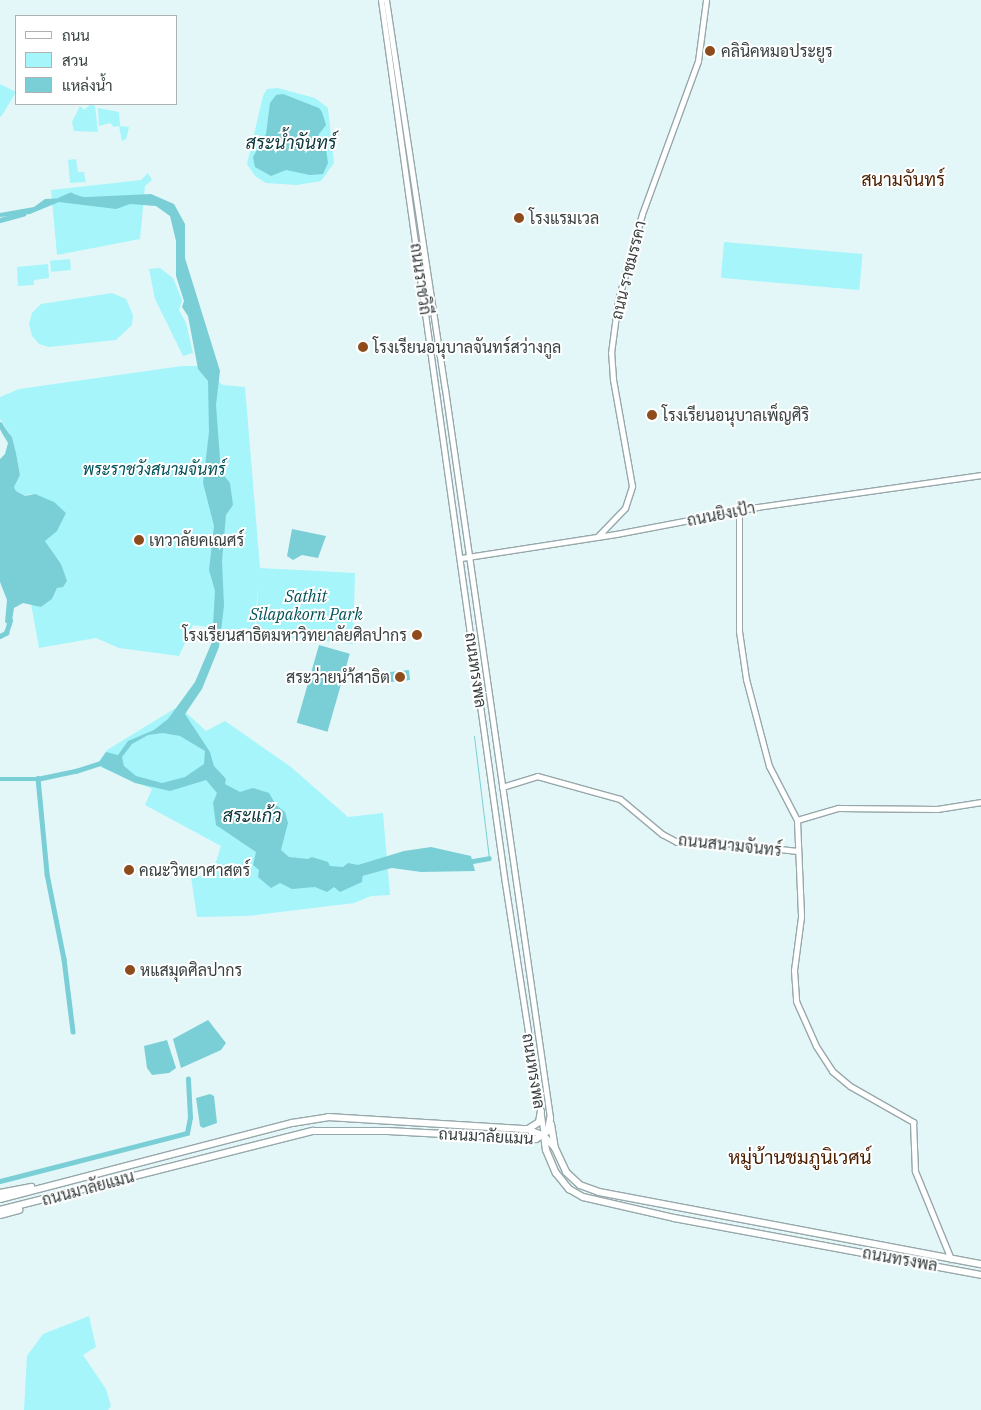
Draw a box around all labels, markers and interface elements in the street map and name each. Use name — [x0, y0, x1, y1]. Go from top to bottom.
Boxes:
legend — [15, 15, 178, 105]
text: ถนน — [62, 26, 90, 45]
place label: คลินิคหมอประยูร — [721, 41, 833, 61]
marker: คลินิคหมอประยูร — [703, 44, 717, 58]
text: สวน — [62, 51, 88, 70]
text: แหล่งน้ำ — [62, 76, 113, 95]
water label: สระน้ำจันทร์ — [246, 132, 336, 154]
district label: สนามจันทร์ — [861, 169, 945, 191]
place label: โรงแรมเวล — [529, 208, 599, 228]
marker: โรงแรมเวล — [513, 212, 525, 224]
street label: ถนน ราชมรรคา — [606, 219, 650, 321]
street label: ถนนราชวิถี — [406, 242, 436, 316]
place label: โรงเรียนอนุบาลจันทร์สว่างกูล — [373, 337, 561, 357]
marker: โรงเรียนอนุบาลจันทร์สว่างกูล — [357, 341, 369, 353]
place label: โรงเรียนอนุบาลเพ็ญศิริ — [662, 405, 809, 425]
marker: โรงเรียนอนุบาลเพ็ญศิริ — [646, 409, 658, 421]
park label: พระราชวังสนามจันทร์ — [83, 459, 225, 479]
street label: ถนนยิงเป้า — [685, 498, 757, 530]
place label: เทวาลัยคเณศร์ — [149, 530, 244, 550]
marker: เทวาลัยคเณศร์ — [133, 534, 145, 546]
park label: Sathit Silapakorn Park — [249, 586, 363, 624]
place label: โรงเรียนสาธิตมหาวิทยาลัยศิลปากร — [183, 625, 407, 645]
marker: โรงเรียนสาธิตมหาวิทยาลัยศิลปากร — [411, 629, 423, 641]
street label: ถนนทรงพล — [461, 631, 491, 709]
place label: สระว่ายนำ้สาธิต — [286, 667, 390, 687]
marker: สระว่ายนำ้สาธิต — [394, 671, 406, 683]
water label: สระแก้ว — [223, 805, 281, 827]
street label: ถนนสนามจันทร์ — [677, 830, 783, 860]
place label: คณะวิทยาศาสตร์ — [139, 860, 250, 880]
marker: คณะวิทยาศาสตร์ — [123, 864, 135, 876]
place label: หแสมุดศิลปากร — [140, 960, 242, 980]
marker: หแสมุดศิลปากร — [124, 964, 136, 976]
street label: ถนนทรงพล — [519, 1032, 549, 1110]
street label: ถนนมาลัยแมน — [438, 1124, 534, 1148]
district label: หมู่บ้านชมภูนิเวศน์ — [728, 1147, 872, 1169]
street label: ถนนมาลัยแมน — [40, 1166, 136, 1210]
street label: ถนนทรงพล — [861, 1243, 939, 1275]

